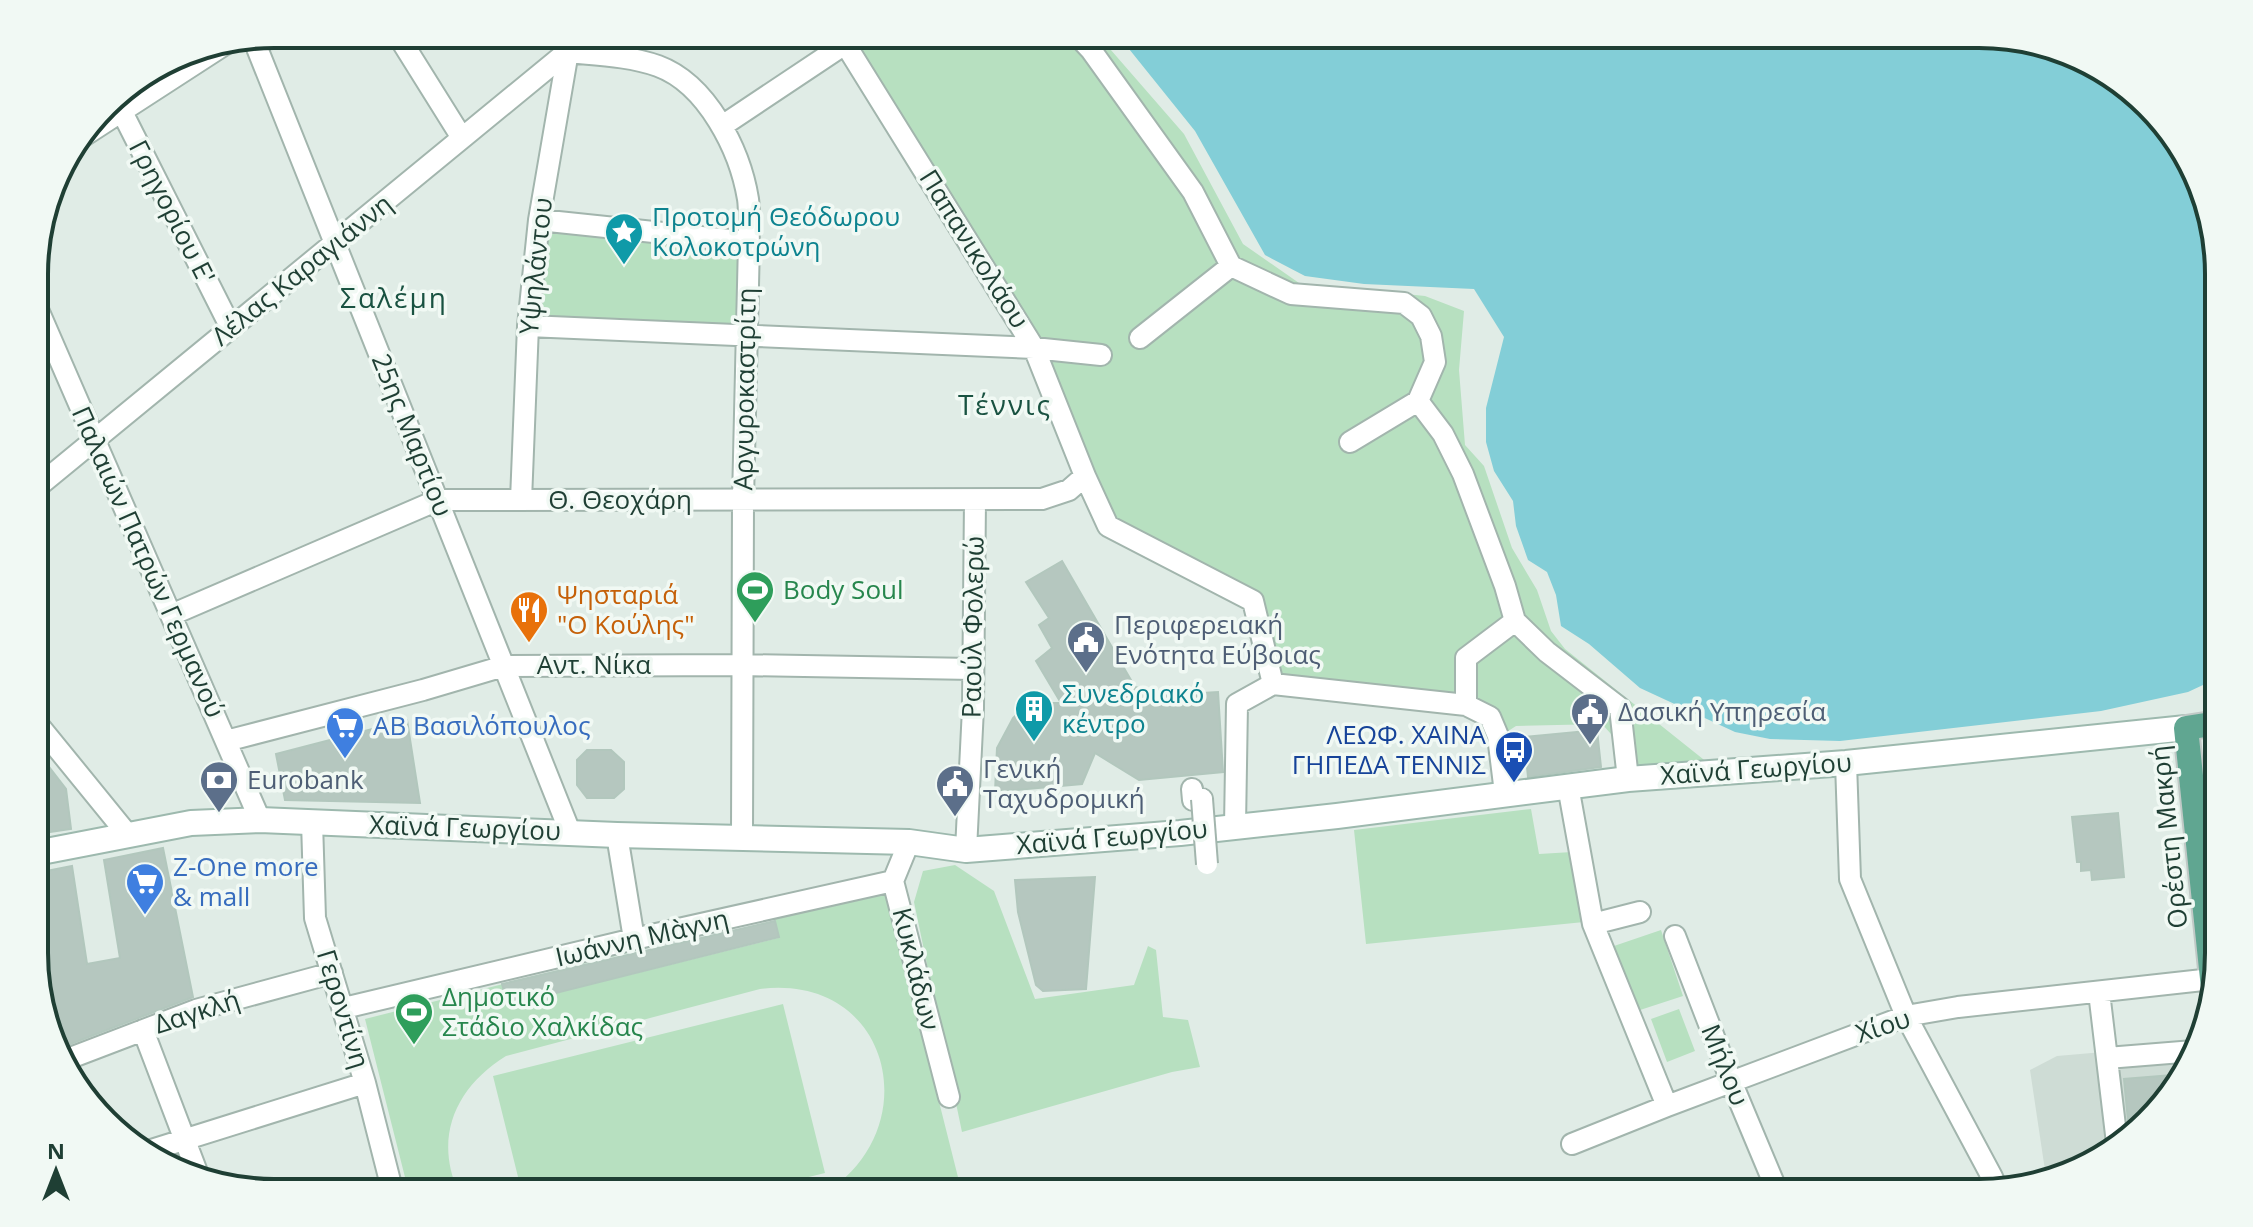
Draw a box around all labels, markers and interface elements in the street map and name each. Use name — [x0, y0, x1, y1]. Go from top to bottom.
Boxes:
street label: Γρηγορίου Ε' — [121, 133, 225, 290]
street label: Παπανικολάου — [912, 162, 1038, 335]
street label: Λέλας Καραγιάννη — [204, 185, 399, 353]
street label: Υψηλάντου — [510, 196, 560, 336]
place label: Προτομή Θεόδωρου Κολοκοτρώνη — [652, 198, 900, 264]
place icon: Προτομή Θεόδωρου Κολοκοτρώνη — [603, 211, 645, 266]
district label: Σαλέμη — [340, 278, 448, 316]
street label: Αργυροκαστρίτη — [724, 287, 764, 491]
street label: 25ης Μαρτίου — [364, 348, 462, 521]
district label: Τέννις — [958, 385, 1052, 423]
street label: Παλαιών Πατρών Γερμανού — [64, 400, 234, 723]
street label: Θ. Θεοχάρη — [548, 481, 692, 517]
street label: Ραούλ Φολερώ — [952, 536, 992, 718]
sports icon: Body Soul — [734, 569, 776, 624]
place label: Body Soul — [783, 571, 904, 607]
place label: Ψησταριά "Ο Κούλης" — [557, 576, 695, 642]
restaurant icon: Ψησταριά "Ο Κούλης" — [508, 589, 550, 644]
place label: Περιφερειακή Ενότητα Εύβοιας — [1114, 606, 1321, 672]
public building icon: Περιφερειακή Ενότητα Εύβοιας — [1065, 619, 1107, 674]
street label: Αντ. Νίκα — [537, 646, 651, 682]
place label: Συνεδριακό κέντρο — [1062, 675, 1204, 741]
building icon: Συνεδριακό κέντρο — [1013, 688, 1055, 743]
public building icon: Δασική Υπηρεσία — [1569, 691, 1611, 746]
place label: Δασική Υπηρεσία — [1618, 693, 1826, 729]
supermarket icon: ΑΒ Βασιλόπουλος — [324, 705, 366, 760]
place label: ΑΒ Βασιλόπουλος — [373, 707, 590, 743]
place label: ΛΕΩΦ. ΧΑΙΝΑ ΓΗΠΕΔΑ ΤΕΝΝΙΣ — [1292, 716, 1487, 782]
bus stop icon: ΛΕΩΦ. ΧΑΙΝΑ ΓΗΠΕΔΑ ΤΕΝΝΙΣ — [1493, 729, 1535, 784]
street label: Χαϊνά Γεωργίου — [1659, 743, 1853, 793]
street label: Ορέστη Μακρή — [2141, 744, 2196, 930]
place label: Γενική Ταχυδρομική — [983, 750, 1145, 816]
bank icon: Eurobank — [198, 759, 240, 814]
place label: Eurobank — [247, 761, 364, 797]
public building icon: Γενική Ταχυδρομική — [934, 763, 976, 818]
street label: Χαϊνά Γεωργίου — [369, 806, 561, 848]
street label: Χαϊνά Γεωργίου — [1015, 810, 1209, 862]
place label: Z-One more & mall — [173, 848, 319, 914]
supermarket icon: Z-One more & mall — [124, 861, 166, 916]
street label: Ιωάννη Μὰγνη — [552, 900, 732, 974]
street label: Κυκλάδων — [884, 904, 950, 1034]
street label: Γεροντίνη — [309, 945, 379, 1073]
place label: Δημοτικό Στάδιο Χαλκίδας — [442, 978, 643, 1044]
street label: Δαγκλή — [149, 980, 244, 1042]
sports icon: Δημοτικό Στάδιο Χαλκίδας — [393, 991, 435, 1046]
street label: Χίου — [1851, 999, 1915, 1051]
street label: Μήλου — [1693, 1019, 1758, 1111]
north arrow — [16, 1131, 96, 1211]
text: N — [47, 1135, 65, 1165]

